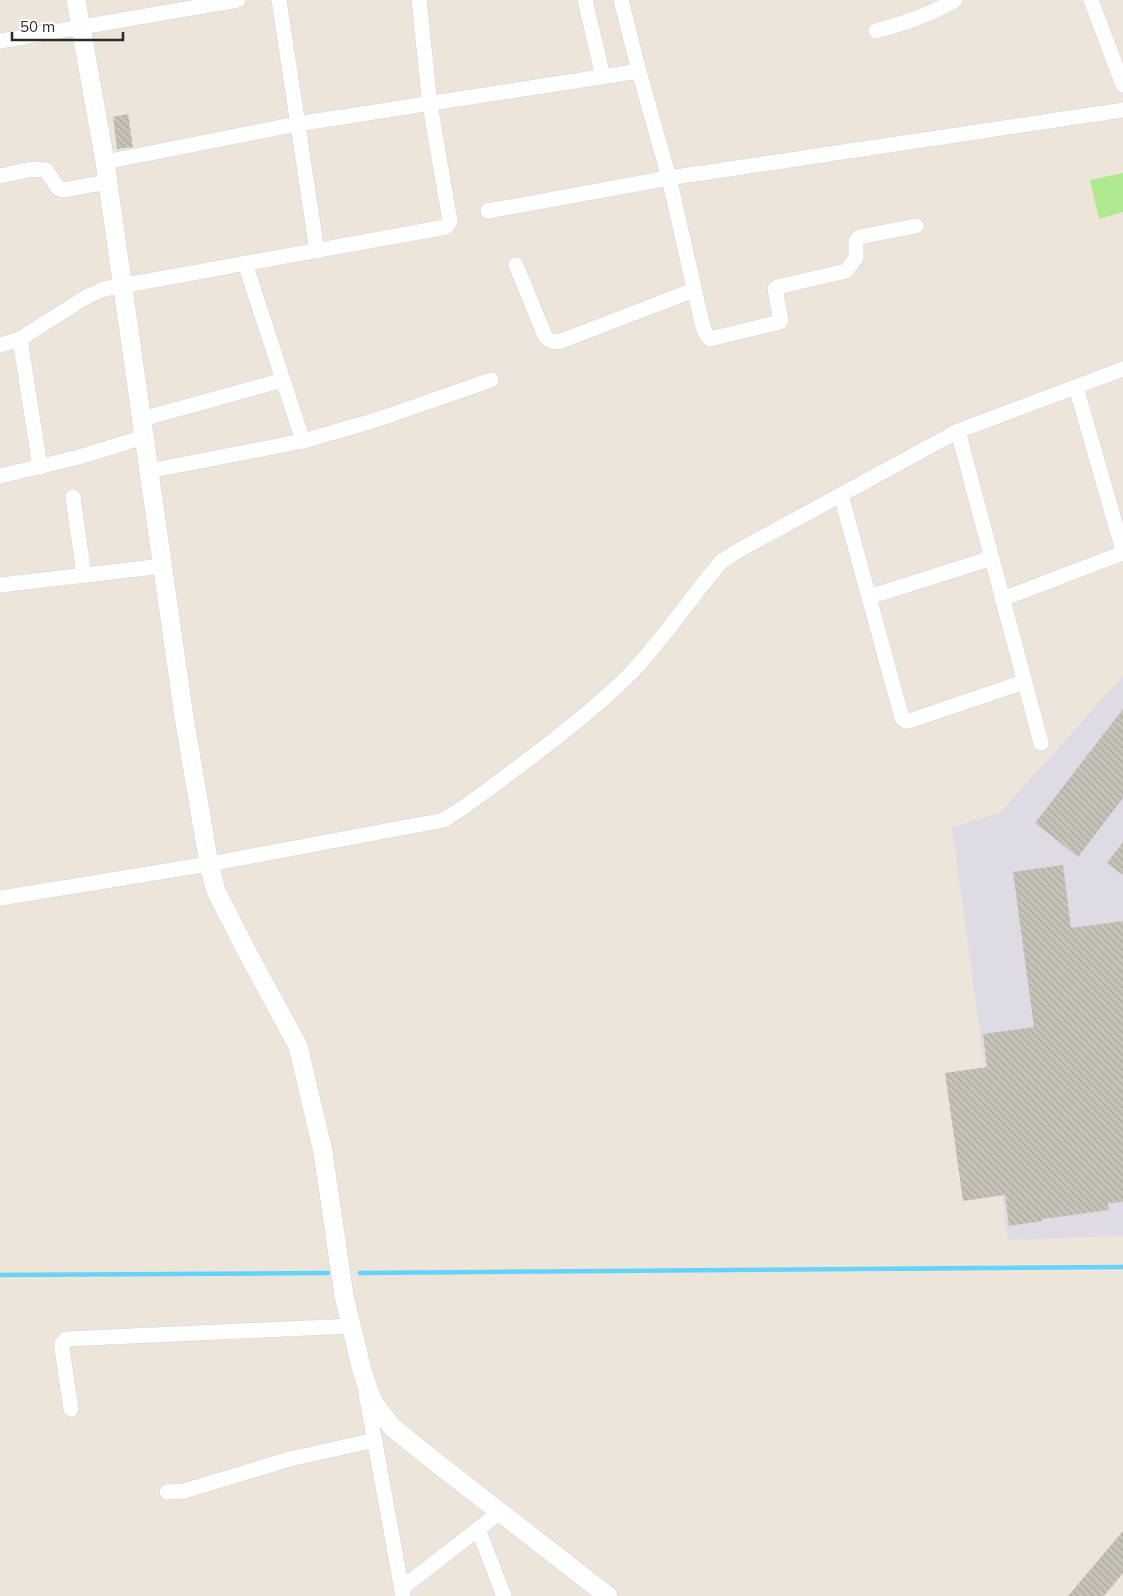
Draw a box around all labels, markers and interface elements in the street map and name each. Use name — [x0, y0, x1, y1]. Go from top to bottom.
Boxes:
scale bar — [12, 10, 124, 42]
text: 50 m — [20, 17, 55, 36]

